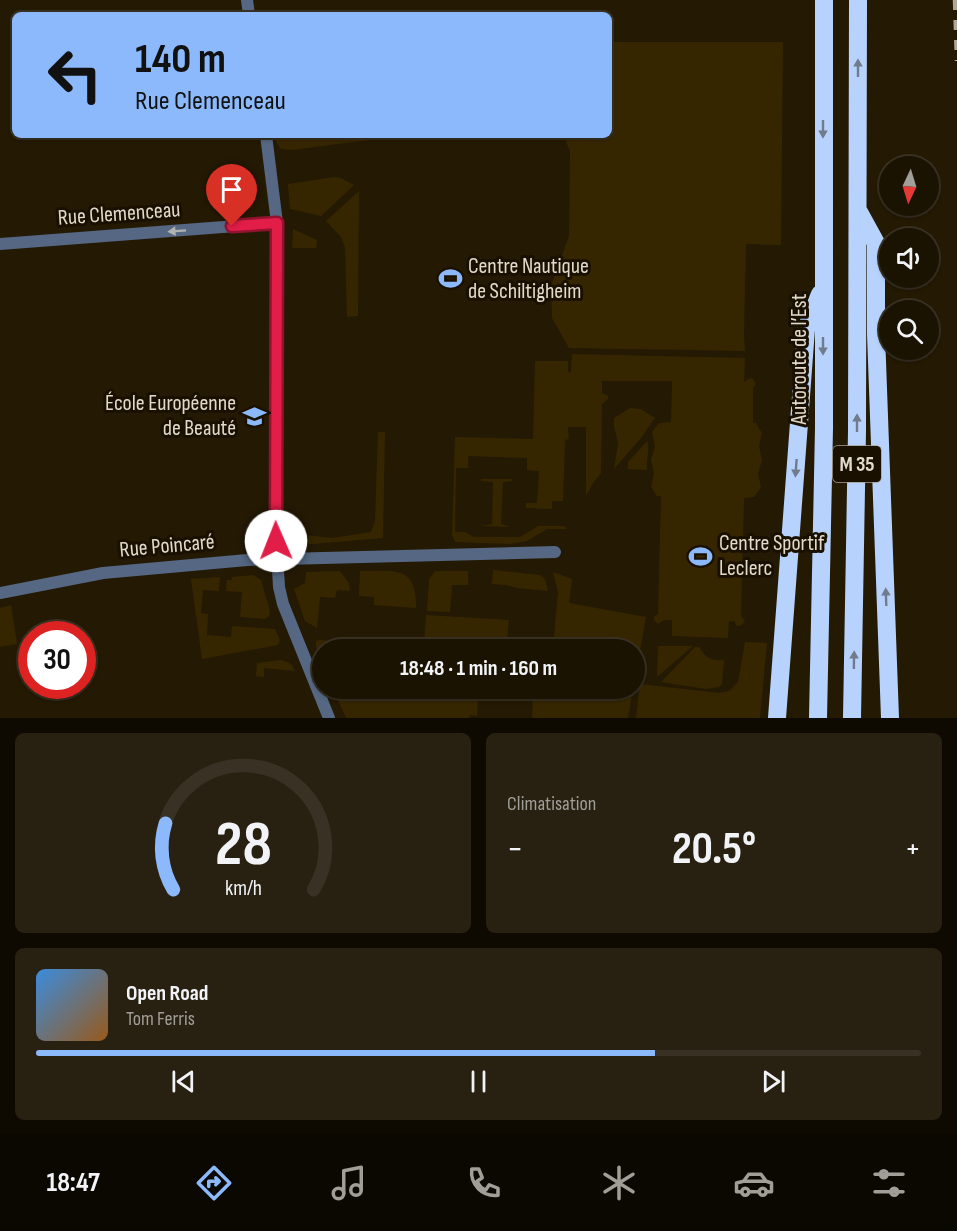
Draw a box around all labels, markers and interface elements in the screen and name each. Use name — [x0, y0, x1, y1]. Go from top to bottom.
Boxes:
text: 140 m — [135, 34, 226, 85]
icon: left — [36, 36, 114, 114]
one-way arrow — [853, 58, 863, 77]
text: Rue Clemenceau — [135, 85, 286, 117]
one-way arrow — [819, 120, 828, 139]
north arrow — [879, 156, 939, 216]
map controls — [879, 156, 939, 360]
pin — [206, 164, 257, 226]
icon: arrive — [215, 173, 248, 206]
street label: Rue Clemenceau — [57, 196, 181, 232]
one-way arrow — [167, 226, 186, 236]
button: sound — [879, 228, 939, 288]
place label: Centre Nautique de Schiltigheim — [468, 253, 589, 305]
sports icon: Centre Nautique de Schiltigheim — [437, 266, 463, 292]
street label: Autoroute de l’Est — [786, 293, 813, 425]
button: search — [879, 300, 939, 360]
one-way arrow — [818, 336, 828, 355]
place label: École Européenne de Beauté — [105, 390, 236, 442]
school or university icon: École Européenne de Beauté — [241, 403, 267, 429]
one-way arrow — [852, 413, 862, 432]
road number: M 35 — [833, 446, 881, 482]
one-way arrow — [791, 458, 801, 477]
position arrow — [244, 509, 308, 573]
street label: Rue Poincaré — [118, 528, 216, 564]
place label: Centre Sportif Leclerc — [719, 530, 825, 582]
sports icon: Centre Sportif Leclerc — [688, 543, 714, 569]
one-way arrow — [881, 587, 890, 606]
speed limit sign: 30 — [18, 621, 96, 699]
one-way arrow — [849, 650, 858, 669]
text: 18:48 · 1 min · 160 m — [400, 655, 557, 682]
text: Climatisation — [507, 792, 596, 816]
text: 28 — [215, 808, 271, 883]
text: 20.5° — [672, 822, 756, 877]
text: − — [507, 829, 523, 869]
text: + — [905, 829, 921, 869]
text: km/h — [224, 876, 262, 901]
text: Open Road — [126, 980, 208, 1007]
text: Tom Ferris — [126, 1007, 195, 1031]
icon: previous — [167, 1065, 200, 1098]
icon: pause — [462, 1065, 495, 1098]
icon: next — [757, 1065, 790, 1098]
icon: directions — [193, 1162, 235, 1204]
icon: music — [328, 1162, 370, 1204]
icon: phone — [463, 1162, 505, 1204]
icon: climate — [598, 1162, 640, 1204]
icon: car — [733, 1162, 775, 1204]
icon: filters — [868, 1162, 910, 1204]
text: 18:47 — [47, 1167, 100, 1199]

